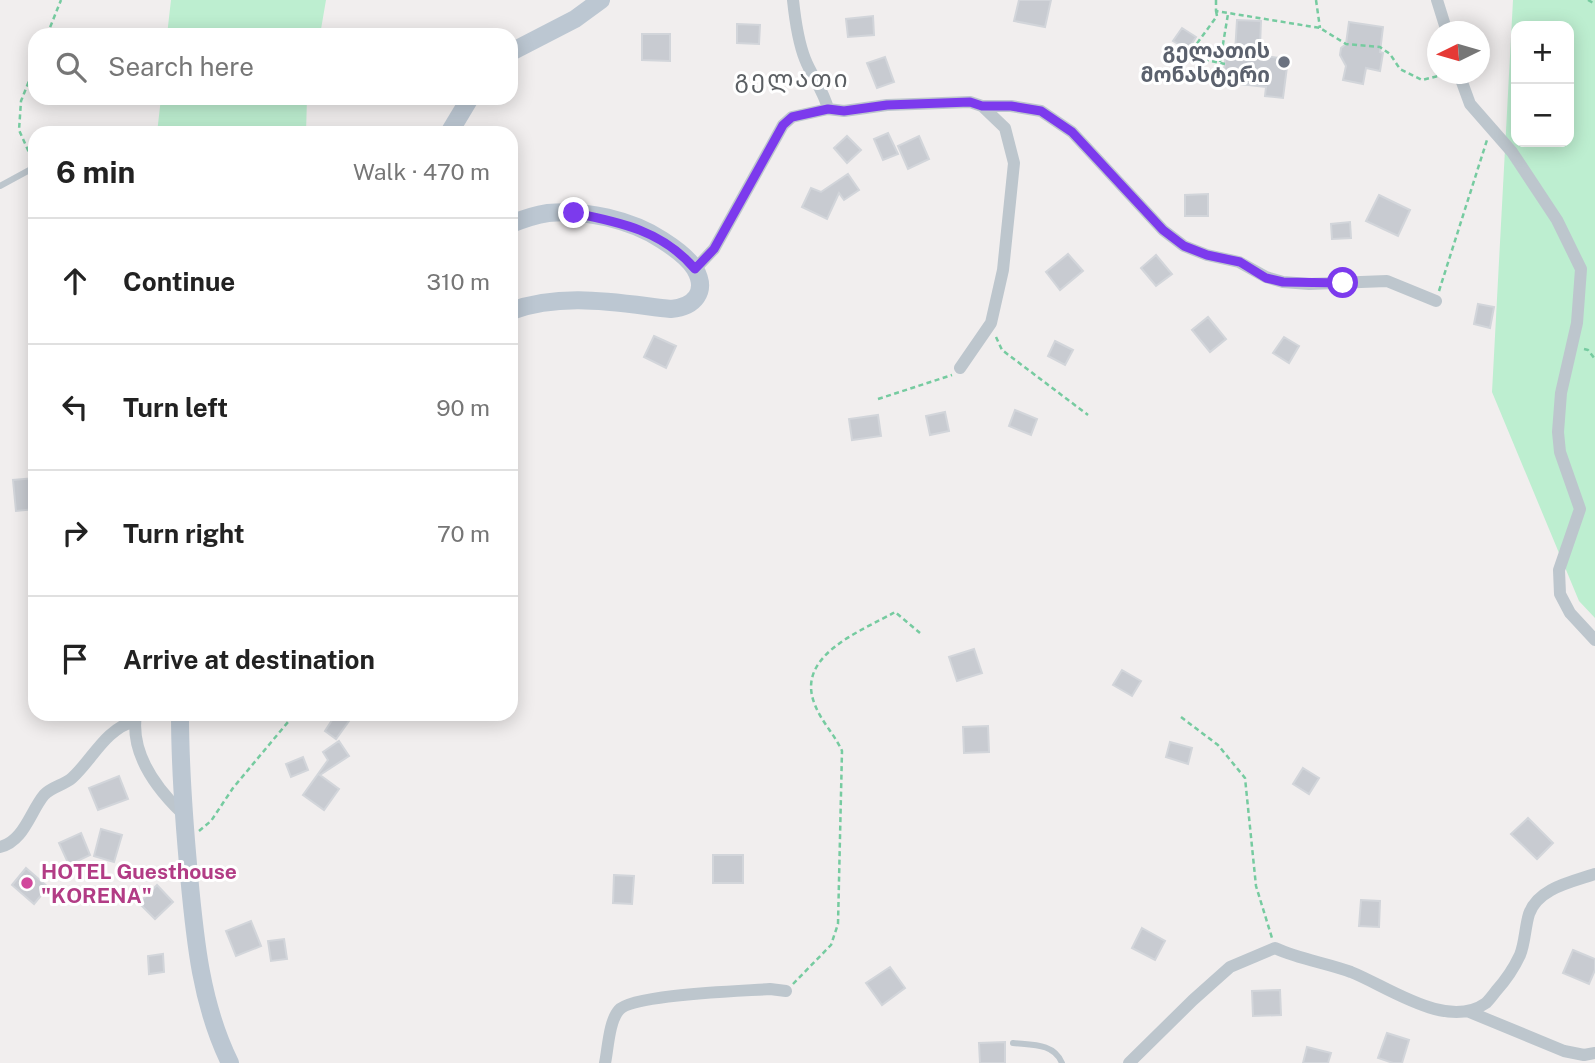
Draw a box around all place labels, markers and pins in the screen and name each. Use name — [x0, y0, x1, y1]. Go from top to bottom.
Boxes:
place label: გელათის მონასტერი — [1140, 38, 1270, 87]
marker: გელათის მონასტერი — [1276, 54, 1292, 70]
place label: HOTEL Guesthouse "KORENA" — [41, 859, 237, 908]
marker: HOTEL Guesthouse "KORENA" — [19, 875, 35, 891]

